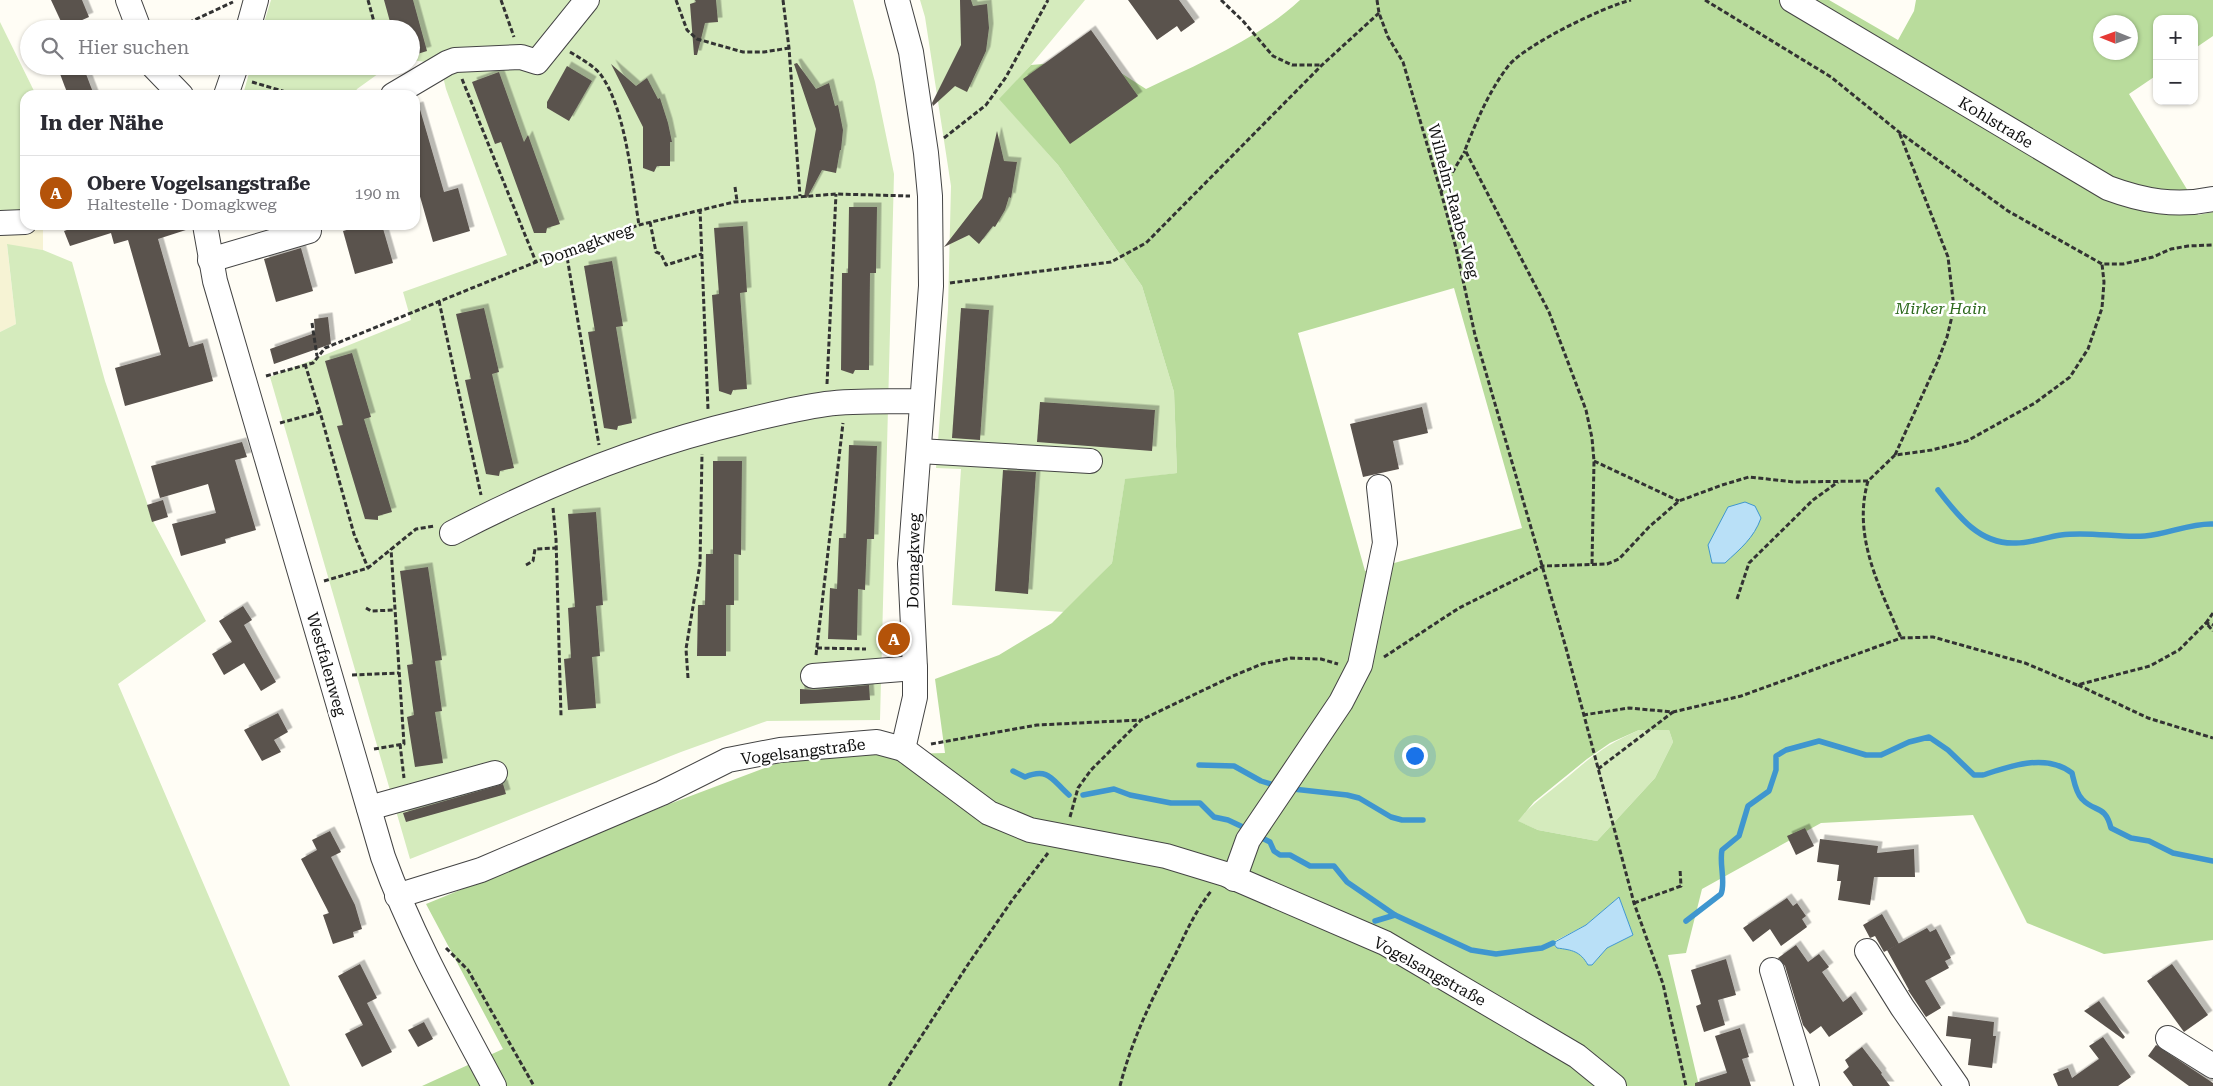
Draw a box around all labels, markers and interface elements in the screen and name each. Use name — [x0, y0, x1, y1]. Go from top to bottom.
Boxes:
north arrow — [2093, 15, 2138, 60]
map controls — [2153, 15, 2198, 105]
button: + — [2153, 15, 2198, 60]
search box — [20, 20, 420, 75]
icon: search — [38, 34, 66, 62]
text: Hier suchen — [78, 36, 189, 59]
button: − — [2153, 60, 2198, 105]
street label: Kohlstraße — [1955, 93, 2037, 152]
text: In der Nähe — [40, 111, 163, 135]
street label: Wilhelm-Raabe-Weg — [1424, 122, 1484, 281]
text: Obere Vogelsangstraße — [87, 172, 311, 195]
text: A — [50, 184, 62, 203]
text: 190 m — [354, 184, 400, 203]
text: Haltestelle · Domagkweg — [87, 195, 277, 214]
street label: Domagkweg — [539, 219, 636, 270]
park label: Mirker Hain — [1894, 299, 1987, 318]
street label: Domagkweg — [903, 512, 924, 609]
street label: Westfalenweg — [303, 610, 351, 719]
pin: A — [878, 620, 910, 658]
street label: Vogelsangstraße — [740, 734, 867, 769]
your location — [1402, 743, 1428, 769]
street label: Vogelsangstraße — [1370, 933, 1489, 1010]

